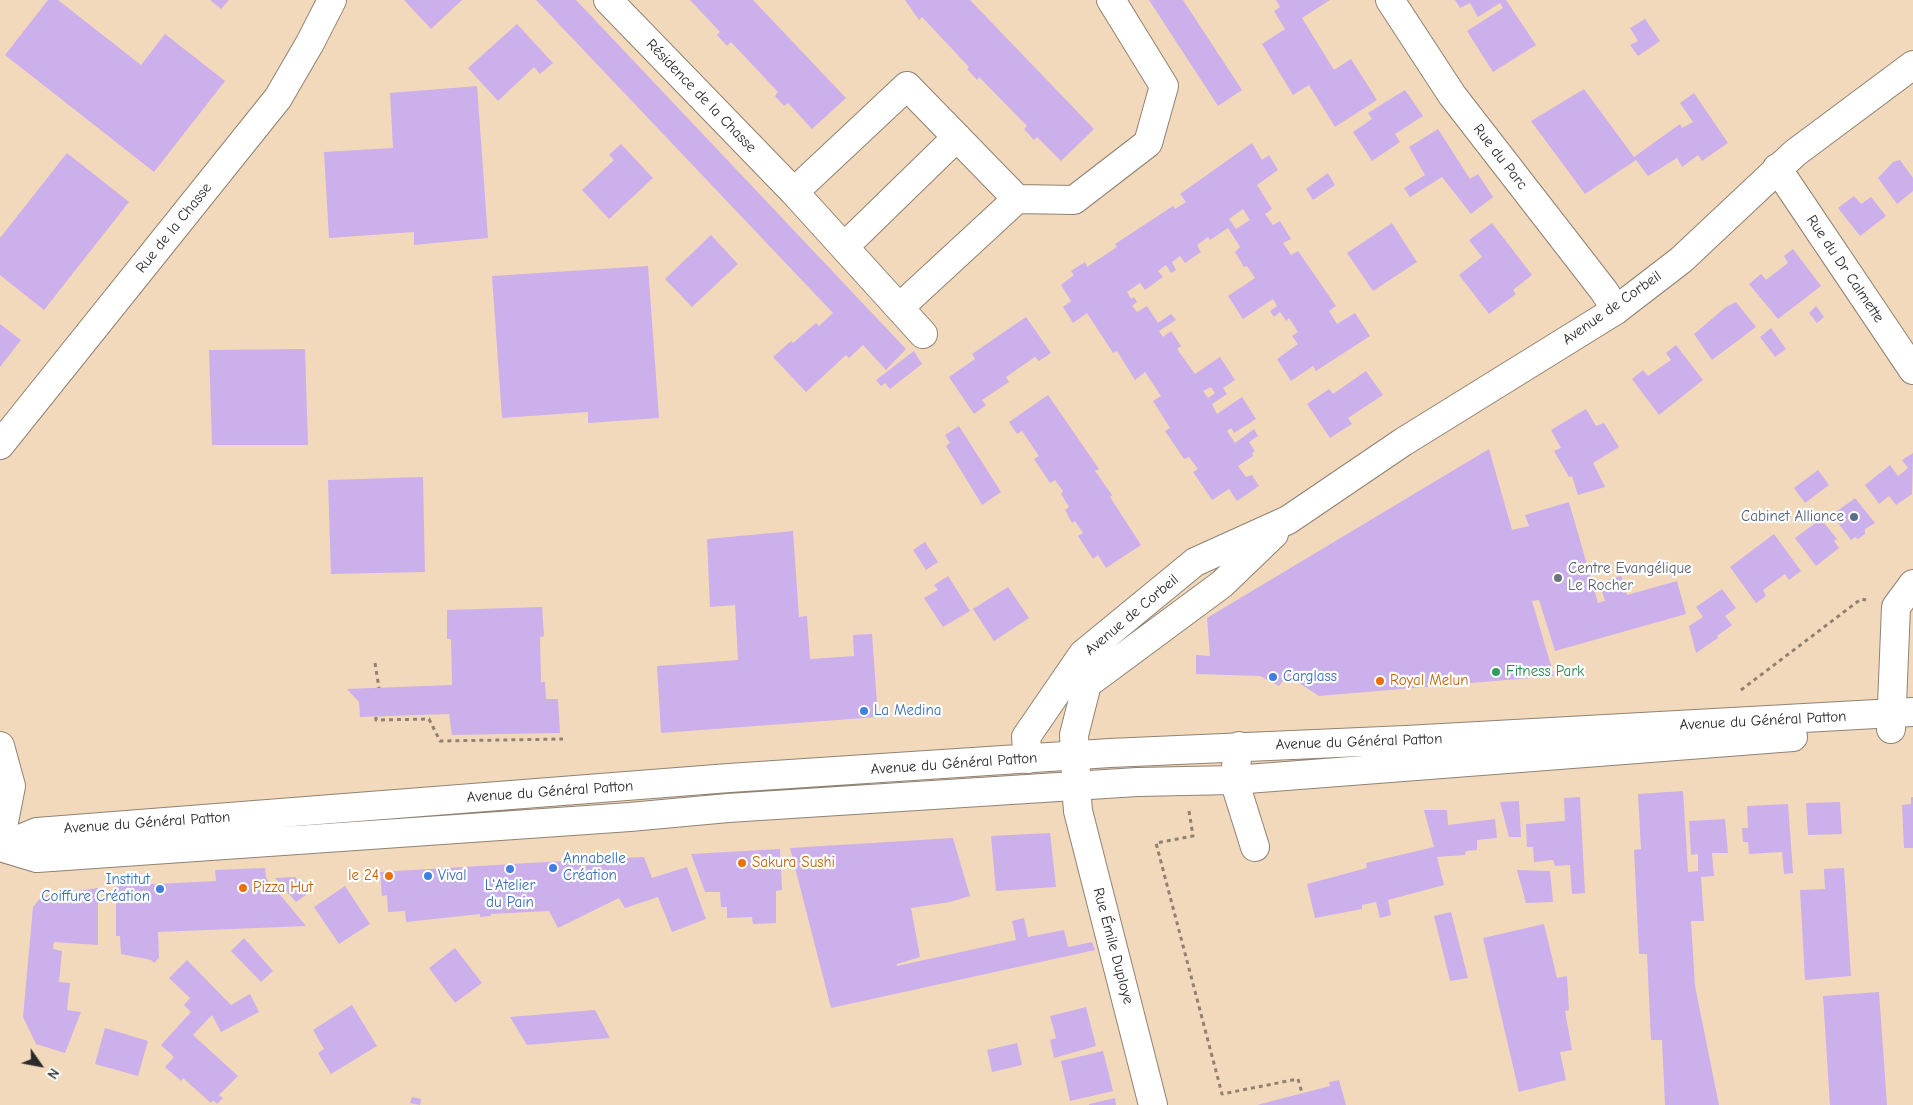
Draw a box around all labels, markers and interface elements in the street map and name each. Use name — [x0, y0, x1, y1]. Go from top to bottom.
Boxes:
street label: Résidence de la Chasse — [642, 35, 760, 157]
street label: Rue du Parc — [1469, 121, 1531, 193]
street label: Rue de la Chasse — [132, 179, 216, 277]
street label: Rue du Dr Calmette — [1802, 212, 1888, 326]
street label: Avenue de Corbeil — [1559, 267, 1665, 349]
place label: Cabinet Alliance — [1741, 508, 1844, 526]
marker: Cabinet Alliance — [1848, 511, 1860, 523]
place label: Centre Evangélique Le Rocher — [1568, 560, 1692, 595]
street label: Avenue de Corbeil — [1082, 571, 1182, 659]
marker: Centre Evangélique Le Rocher — [1552, 572, 1564, 584]
place label: Fitness Park — [1506, 663, 1584, 681]
marker: Fitness Park — [1490, 666, 1502, 678]
place label: Carglass — [1283, 668, 1337, 686]
marker: Carglass — [1267, 671, 1279, 683]
place label: Royal Melun — [1390, 672, 1468, 690]
marker: Royal Melun — [1374, 675, 1386, 687]
place label: La Medina — [874, 702, 941, 720]
marker: La Medina — [858, 705, 870, 717]
street label: Avenue du Général Patton — [1679, 708, 1847, 734]
street label: Avenue du Général Patton — [1275, 730, 1443, 754]
street label: Avenue du Général Patton — [870, 749, 1038, 779]
street label: Avenue du Général Patton — [466, 777, 634, 807]
street label: Avenue du Général Patton — [63, 808, 231, 838]
place label: Annabelle Création — [563, 850, 626, 885]
place label: Sakura Sushi — [752, 854, 835, 872]
marker: Sakura Sushi — [736, 857, 748, 869]
marker: Annabelle Création — [547, 862, 559, 874]
marker: L'Atelier du Pain — [504, 863, 516, 875]
place label: le 24 — [348, 867, 379, 885]
place label: Vival — [438, 867, 466, 885]
marker: le 24 — [383, 870, 395, 882]
marker: Vival — [422, 870, 434, 882]
place label: Institut Coiffure Création — [41, 871, 150, 906]
place label: L'Atelier du Pain — [485, 877, 535, 912]
place label: Pizza Hut — [253, 879, 313, 897]
marker: Pizza Hut — [237, 882, 249, 894]
marker: Institut Coiffure Création — [154, 883, 166, 895]
street label: Rue Émile Duploye — [1089, 886, 1137, 1006]
north arrow — [15, 1040, 65, 1090]
text: N — [43, 1065, 63, 1082]

